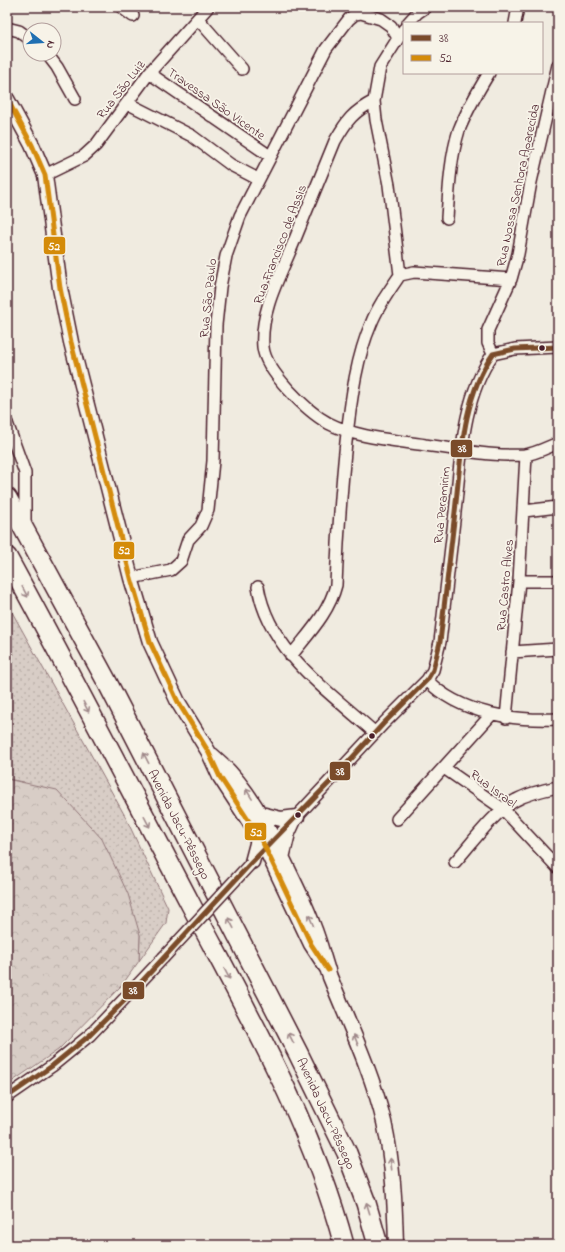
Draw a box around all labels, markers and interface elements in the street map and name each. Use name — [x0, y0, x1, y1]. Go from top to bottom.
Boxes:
north arrow — [22, 22, 62, 62]
legend — [403, 22, 543, 74]
text: 38 — [439, 30, 449, 48]
text: N — [42, 39, 59, 51]
text: 52 — [439, 50, 452, 68]
street label: Rua São Luiz — [92, 56, 150, 123]
street label: Travessa São Vicente — [163, 63, 269, 145]
street label: Rua Nossa Senhora Aparecida — [492, 102, 545, 269]
street label: Rua Francisco de Assis — [249, 182, 312, 307]
line badge: 52 — [43, 236, 66, 255]
text: 52 — [48, 239, 60, 255]
street label: Rua São Paulo — [195, 257, 222, 339]
unlabelled marker — [537, 343, 547, 353]
line badge: 38 — [450, 439, 473, 458]
text: 38 — [457, 441, 467, 457]
street label: Rua Peramirim — [429, 466, 456, 545]
street label: Rua Castro Alves — [492, 538, 519, 632]
line badge: 52 — [113, 541, 135, 560]
text: 52 — [118, 543, 130, 559]
one-way arrow — [22, 586, 30, 598]
one-way arrow — [83, 701, 90, 713]
unlabelled marker — [367, 731, 377, 741]
one-way arrow — [141, 752, 149, 764]
line badge: 38 — [329, 761, 351, 781]
text: 38 — [335, 764, 345, 780]
street label: Rua Israel — [466, 765, 520, 813]
street label: Avenida Jacu-Pêssego — [142, 766, 215, 884]
one-way arrow — [244, 788, 252, 800]
unlabelled marker — [293, 810, 303, 820]
one-way arrow — [143, 816, 151, 828]
line badge: 52 — [244, 822, 267, 841]
text: 52 — [250, 825, 262, 841]
one-way arrow — [307, 914, 314, 926]
one-way arrow — [227, 917, 234, 929]
one-way arrow — [224, 968, 231, 980]
line badge: 38 — [122, 981, 145, 1000]
text: 38 — [128, 983, 138, 999]
one-way arrow — [287, 1033, 294, 1045]
one-way arrow — [351, 1034, 359, 1046]
street label: Avenida Jacu-Pêssego — [291, 1055, 360, 1173]
one-way arrow — [387, 1158, 395, 1171]
one-way arrow — [364, 1201, 371, 1214]

